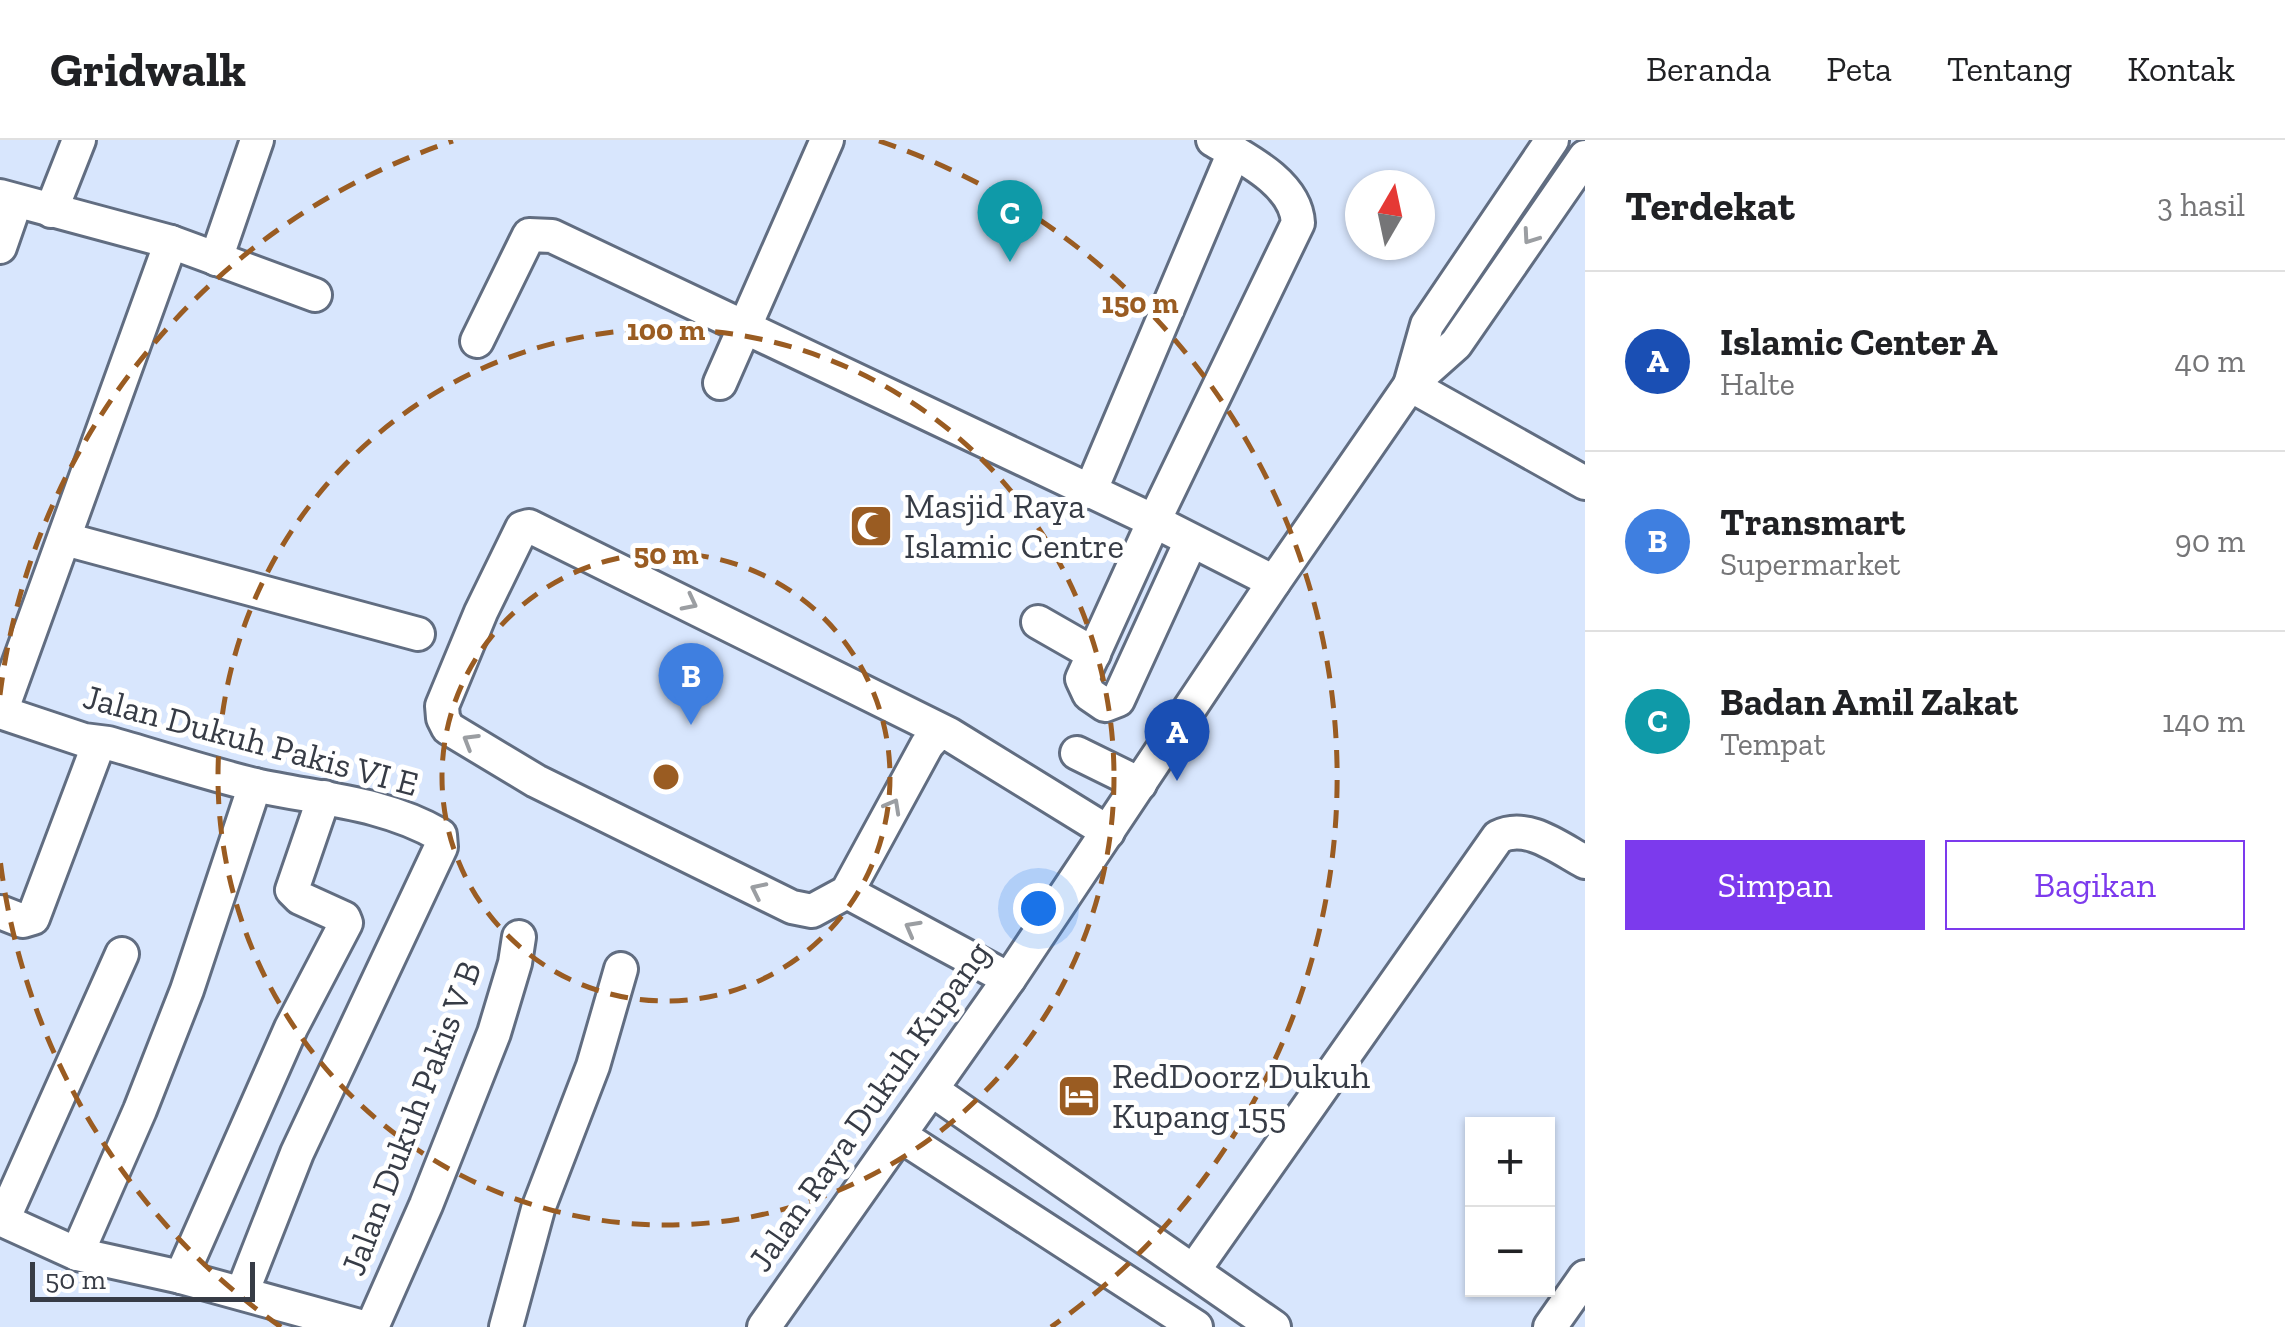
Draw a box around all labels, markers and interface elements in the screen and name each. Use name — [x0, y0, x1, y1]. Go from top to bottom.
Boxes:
text: Gridwalk — [50, 41, 246, 98]
text: Beranda — [1646, 48, 1771, 90]
text: Peta — [1826, 48, 1892, 90]
text: Tentang — [1947, 48, 2072, 90]
text: Kontak — [2127, 48, 2235, 90]
north arrow — [1345, 170, 1435, 260]
pin: C — [978, 179, 1042, 262]
text: Terdekat — [1625, 180, 1795, 231]
text: 3 hasil — [2157, 186, 2245, 224]
one-way arrow — [1524, 226, 1542, 245]
text: 150 m — [1102, 285, 1178, 321]
text: 100 m — [627, 312, 705, 348]
text: Islamic Center A — [1720, 319, 1997, 365]
text: A — [1647, 342, 1668, 380]
text: 40 m — [2174, 342, 2245, 380]
text: Halte — [1720, 365, 1795, 403]
place label: Masjid Raya Islamic Centre — [904, 485, 1124, 567]
text: Transmart — [1720, 499, 1905, 545]
mosque icon: Masjid Raya Islamic Centre — [848, 503, 894, 549]
text: B — [1648, 522, 1667, 560]
text: 90 m — [2175, 522, 2245, 560]
text: 50 m — [634, 536, 698, 572]
text: Supermarket — [1720, 545, 1900, 583]
one-way arrow — [680, 591, 698, 611]
pin: B — [658, 642, 724, 725]
street label: Jalan Dukuh Pakis VI E — [79, 675, 423, 805]
text: Badan Amil Zakat — [1720, 679, 2018, 725]
pin: A — [1144, 698, 1210, 781]
text: C — [1647, 702, 1668, 740]
text: 140 m — [2162, 702, 2245, 740]
text: Tempat — [1720, 725, 1825, 763]
one-way arrow — [463, 734, 481, 753]
centre of rings — [648, 759, 684, 795]
one-way arrow — [881, 799, 901, 817]
button: Simpan — [1625, 840, 1925, 930]
button: Bagikan — [1945, 840, 2245, 930]
one-way arrow — [751, 883, 769, 903]
your location — [1013, 883, 1064, 934]
one-way arrow — [904, 920, 922, 940]
street label: Jalan Raya Dukuh Kupang — [739, 933, 999, 1279]
street label: Jalan Dukuh Pakis V B — [332, 955, 490, 1281]
place label: RedDoorz Dukuh Kupang 155 — [1112, 1055, 1370, 1137]
hotel icon: RedDoorz Dukuh Kupang 155 — [1056, 1073, 1102, 1119]
map controls — [1465, 1117, 1555, 1297]
button: + — [1465, 1117, 1555, 1207]
button: − — [1465, 1207, 1555, 1297]
scale bar — [30, 1257, 255, 1302]
text: 50 m — [45, 1263, 106, 1296]

